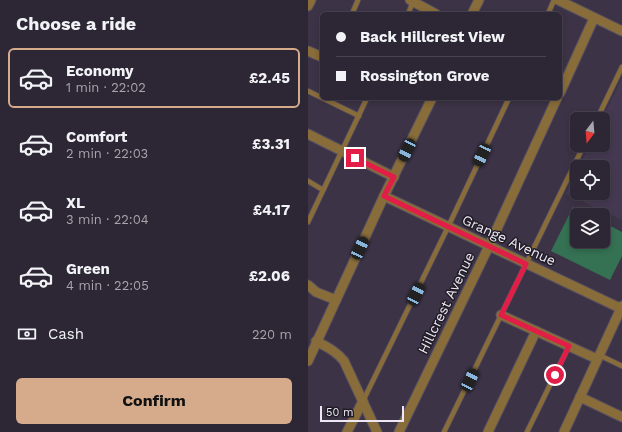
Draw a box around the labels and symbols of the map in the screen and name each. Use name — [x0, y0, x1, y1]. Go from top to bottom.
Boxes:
north arrow — [570, 112, 610, 152]
car — [396, 137, 418, 163]
car — [471, 142, 493, 168]
route end — [346, 149, 364, 167]
street label: Grange Avenue — [460, 211, 558, 269]
car — [349, 235, 371, 261]
street label: Hillcrest Avenue — [414, 250, 478, 356]
car — [405, 281, 427, 307]
route start — [546, 366, 564, 384]
car — [459, 367, 481, 393]
scale bar — [320, 404, 404, 423]

